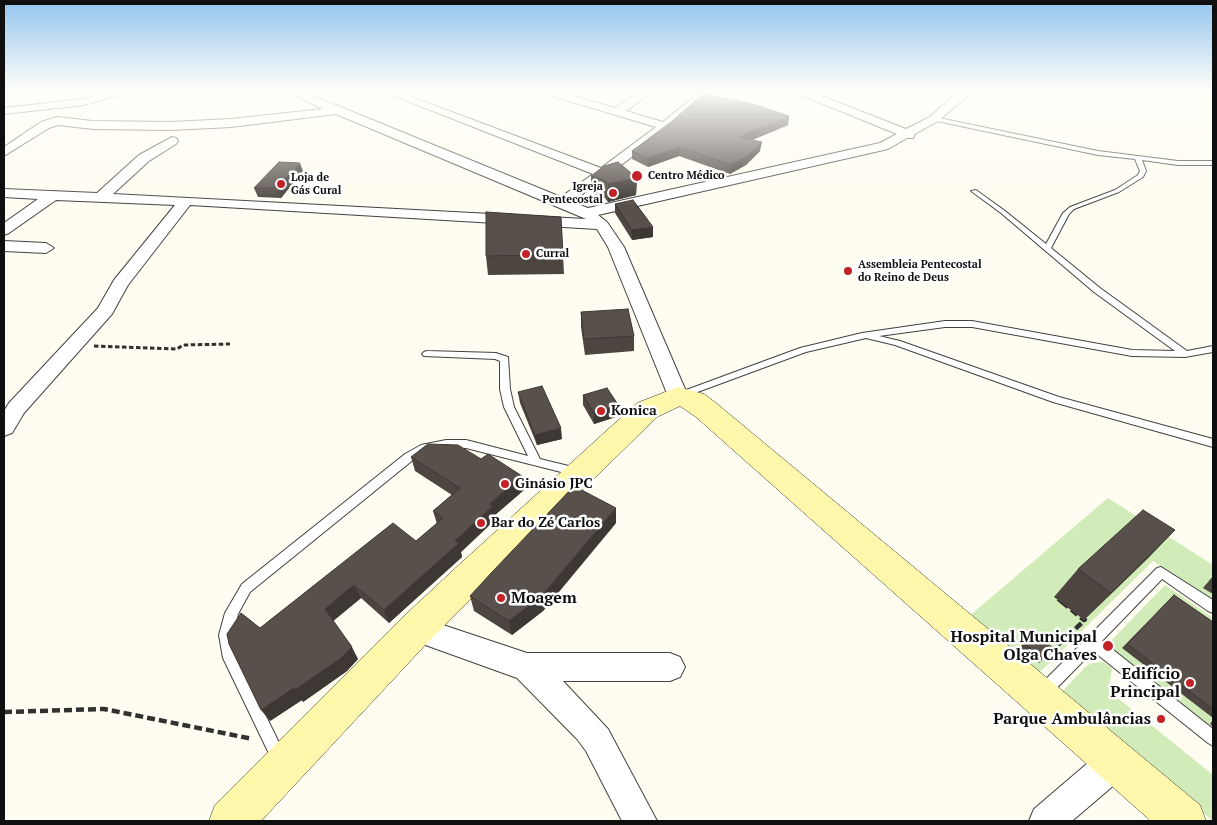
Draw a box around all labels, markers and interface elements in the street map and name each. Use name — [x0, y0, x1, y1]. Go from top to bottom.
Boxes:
marker: Centro Médico — [630, 169, 644, 183]
place label: Centro Médico — [648, 169, 725, 183]
place label: Loja de Gás Cural — [291, 171, 341, 197]
marker: Loja de Gás Cural — [275, 178, 287, 190]
place label: Igreja Pentecostal — [542, 180, 603, 206]
marker: Igreja Pentecostal — [607, 187, 619, 199]
place label: Curral — [536, 247, 569, 261]
marker: Curral — [520, 248, 532, 260]
place label: Assembleia Pentecostal do Reino de Deus — [858, 258, 982, 284]
marker: Assembleia Pentecostal do Reino de Deus — [842, 265, 854, 277]
place label: Konica — [611, 403, 657, 419]
marker: Konica — [595, 405, 607, 417]
place label: Ginásio JPC — [515, 476, 593, 492]
marker: Ginásio JPC — [499, 478, 511, 490]
place label: Bar do Zé Carlos — [491, 515, 600, 531]
marker: Bar do Zé Carlos — [475, 517, 487, 529]
place label: Moagem — [511, 588, 577, 608]
marker: Moagem — [495, 592, 507, 604]
place label: Hospital Municipal Olga Chaves — [951, 627, 1097, 665]
marker: Hospital Municipal Olga Chaves — [1101, 639, 1115, 653]
place label: Edifício Principal — [1110, 664, 1180, 702]
marker: Edifício Principal — [1184, 677, 1196, 689]
place label: Parque Ambulâncias — [993, 709, 1151, 729]
marker: Parque Ambulâncias — [1155, 713, 1167, 725]

